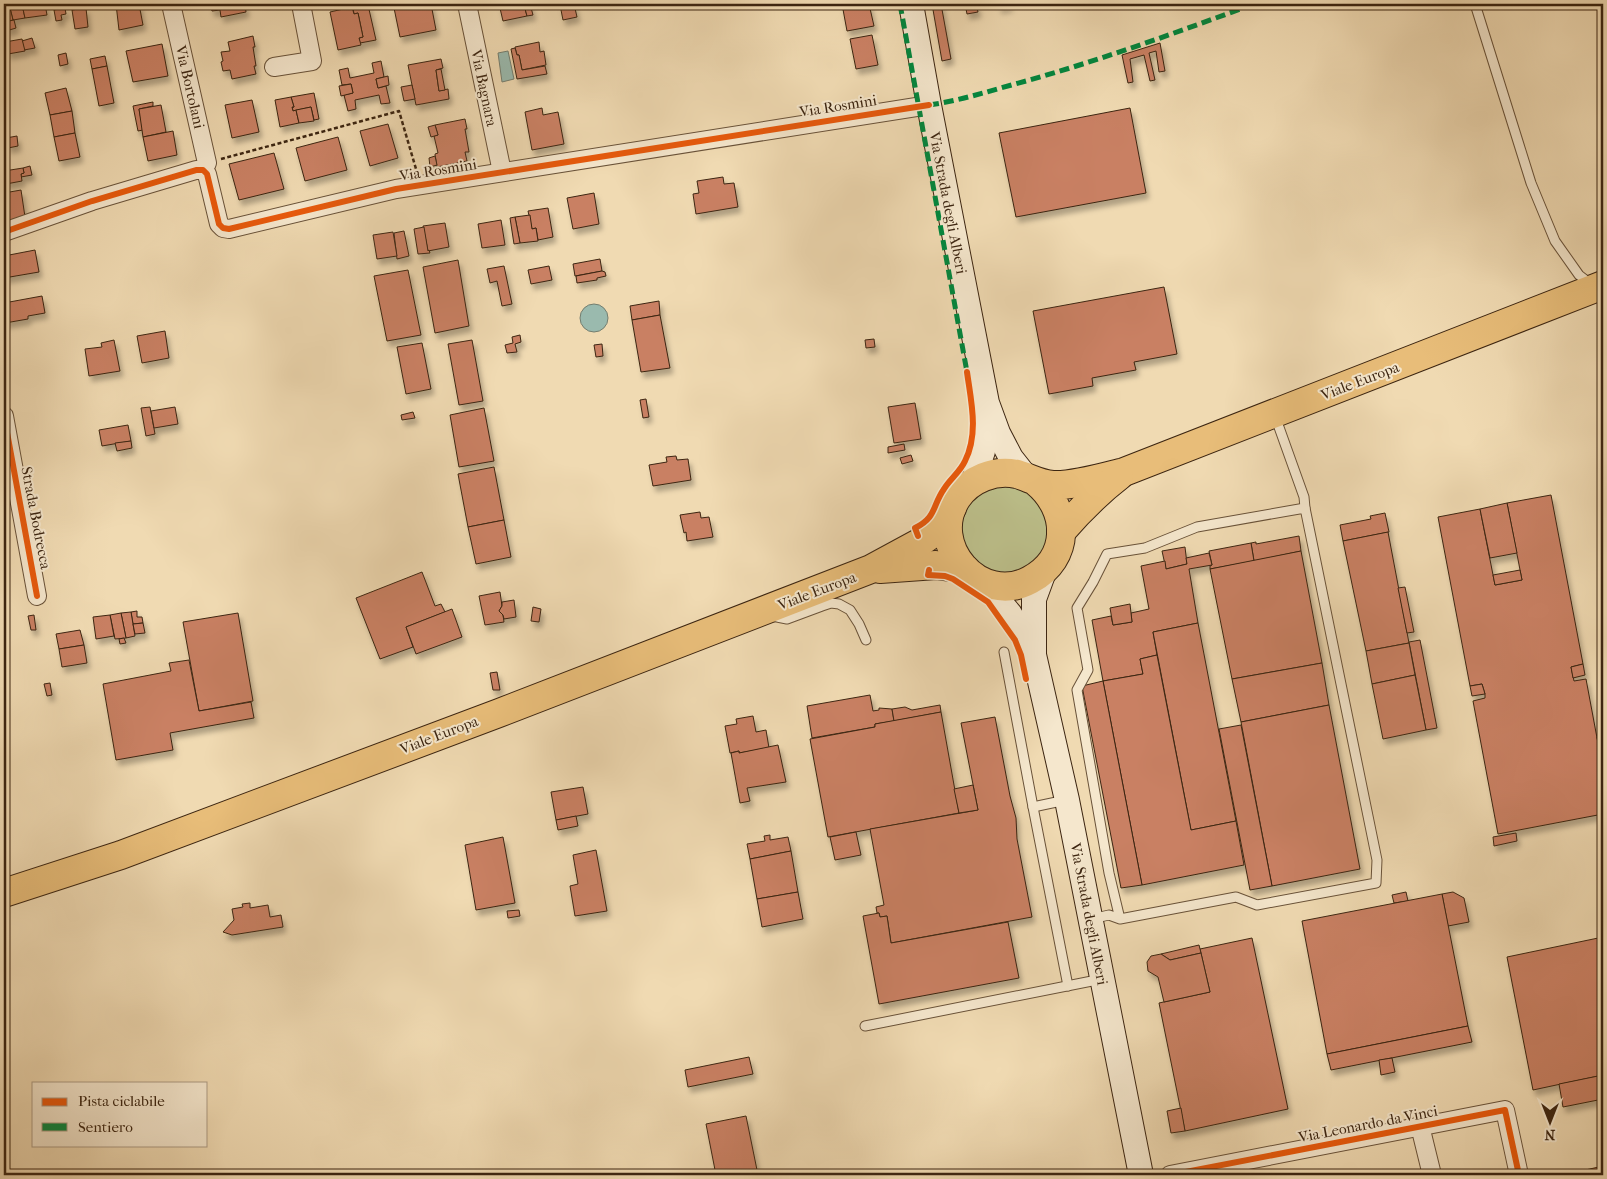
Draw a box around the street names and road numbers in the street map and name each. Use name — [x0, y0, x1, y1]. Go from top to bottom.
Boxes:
street label: Via Bortolani — [171, 43, 208, 131]
street label: Via Bagnara — [467, 47, 501, 129]
street label: Via Rosmini — [797, 91, 879, 121]
street label: Via Strada degli Alberi — [925, 129, 971, 276]
street label: Via Rosmini — [397, 155, 479, 185]
street label: Viale Europa — [1317, 357, 1403, 405]
street label: Strada Bodrecca — [17, 465, 55, 572]
street label: Viale Europa — [774, 567, 860, 615]
street label: Viale Europa — [396, 711, 482, 759]
street label: Via Strada degli Alberi — [1066, 840, 1112, 987]
street label: Via Leonardo da Vinci — [1296, 1102, 1440, 1147]

